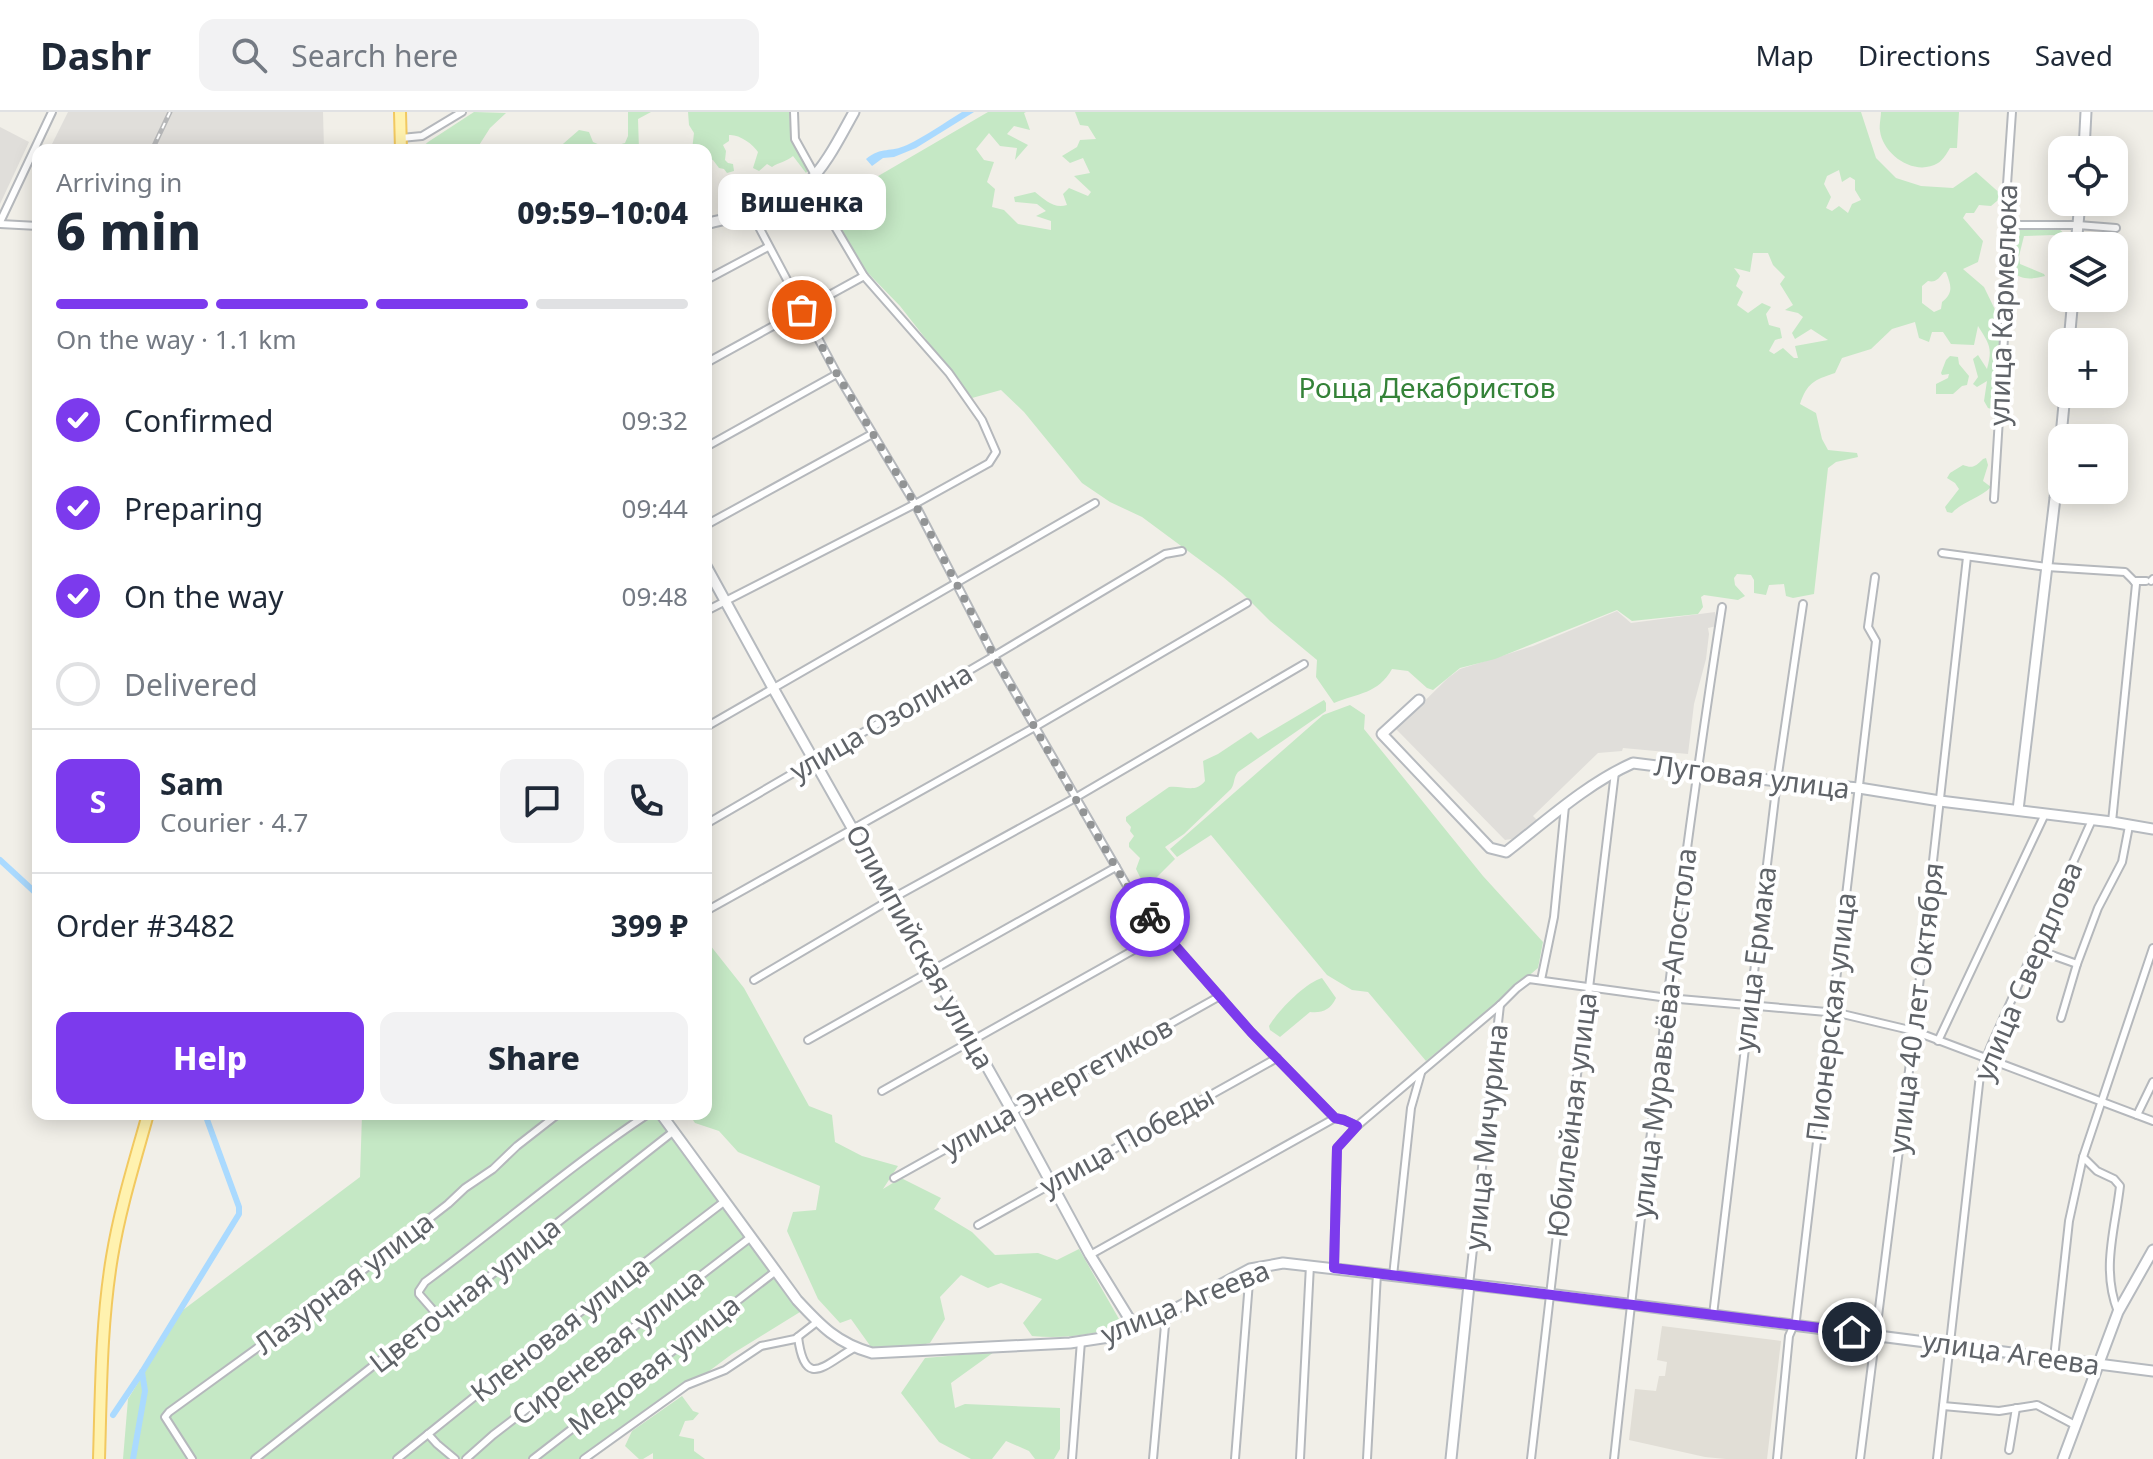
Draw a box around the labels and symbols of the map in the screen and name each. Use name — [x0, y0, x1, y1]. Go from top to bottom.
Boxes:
callout: Вишенка — [718, 174, 886, 230]
street label: улица Кармелюка — [1979, 183, 2025, 427]
pin — [768, 276, 836, 344]
park label: Роща Декабристов — [1298, 368, 1556, 406]
street label: улица Озолина — [782, 653, 979, 789]
street label: Луговая улица — [1652, 745, 1852, 807]
street label: Олимпийская улица — [838, 817, 1004, 1076]
street label: улица Муравьёва-Апостола — [1621, 846, 1705, 1220]
street label: улица Свердлова — [1964, 855, 2090, 1086]
street label: улица 40 лет Октября — [1878, 860, 1952, 1156]
street label: улица Ермака — [1724, 864, 1784, 1054]
courier — [1110, 877, 1190, 957]
street label: Пионерская улица — [1796, 890, 1864, 1144]
street label: Юбилейная улица — [1537, 990, 1605, 1240]
street label: улица Энергетиков — [934, 1007, 1179, 1165]
street label: улица Мичурина — [1454, 1022, 1516, 1252]
street label: улица Победы — [1032, 1076, 1221, 1204]
street label: Лазурная улица — [246, 1202, 441, 1362]
street label: Цветочная улица — [361, 1208, 568, 1381]
street label: Кленовая улица — [462, 1246, 657, 1410]
street label: улица Агеева — [1095, 1250, 1275, 1352]
street label: Сиреневая улица — [503, 1259, 712, 1433]
street label: Медовая улица — [560, 1285, 747, 1443]
pin — [1818, 1298, 1886, 1366]
street label: улица Агеева — [1920, 1321, 2102, 1383]

